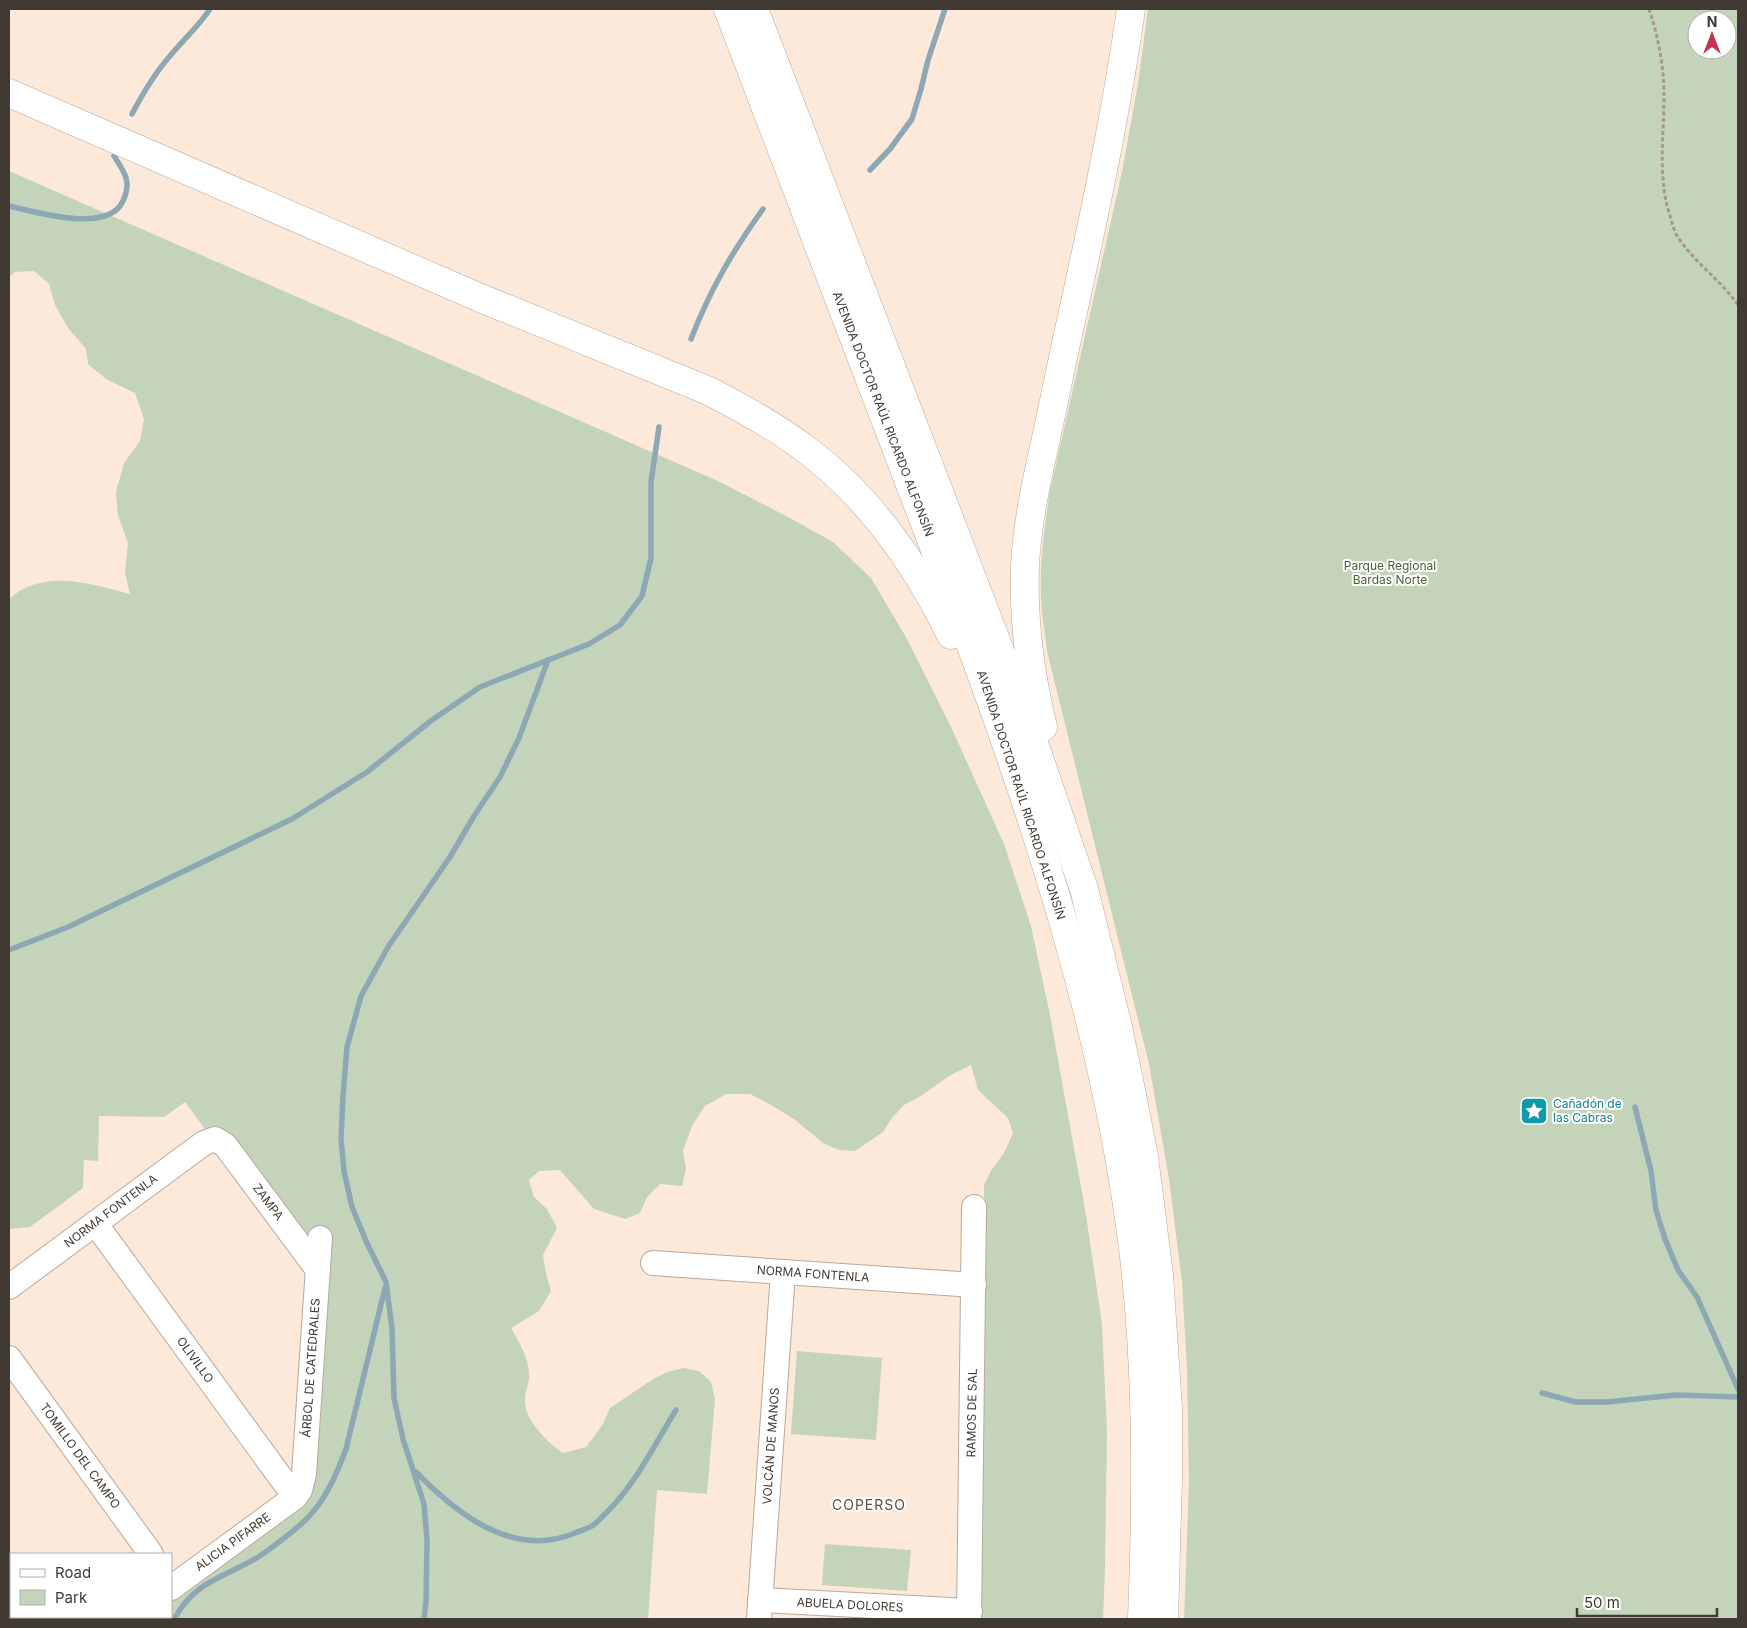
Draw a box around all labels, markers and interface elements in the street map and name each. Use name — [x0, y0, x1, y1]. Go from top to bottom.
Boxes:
north arrow — [1687, 10, 1737, 60]
text: N — [1707, 13, 1717, 30]
street label: AVENIDA DOCTOR RAÚL RICARDO ALFONSÍN — [830, 289, 937, 538]
park label: Parque Regional Bardas Norte — [1344, 558, 1436, 587]
street label: AVENIDA DOCTOR RAÚL RICARDO ALFONSÍN — [974, 668, 1069, 921]
place icon: Cañadón de las Cabras — [1519, 1096, 1549, 1126]
place label: Cañadón de las Cabras — [1553, 1096, 1622, 1125]
street label: NORMA FONTENLA — [61, 1171, 160, 1251]
street label: ZAMPA — [250, 1181, 287, 1223]
street label: NORMA FONTENLA — [756, 1262, 870, 1285]
street label: ÁRBOL DE CATEDRALES — [298, 1298, 323, 1438]
street label: OLIVILLO — [174, 1334, 217, 1386]
street label: RAMOS DE SAL — [963, 1368, 980, 1458]
street label: VOLCÁN DE MANOS — [759, 1387, 782, 1505]
street label: TOMILLO DEL CAMPO — [37, 1400, 124, 1511]
district label: COPERSO — [832, 1496, 906, 1513]
street label: ALICIA PIFARRE — [192, 1509, 273, 1574]
legend — [10, 1553, 172, 1618]
text: Road — [55, 1563, 91, 1582]
scale bar — [1577, 1586, 1717, 1618]
text: Park — [55, 1588, 88, 1607]
text: 50 m — [1584, 1593, 1620, 1612]
street label: ABUELA DOLORES — [796, 1594, 904, 1615]

